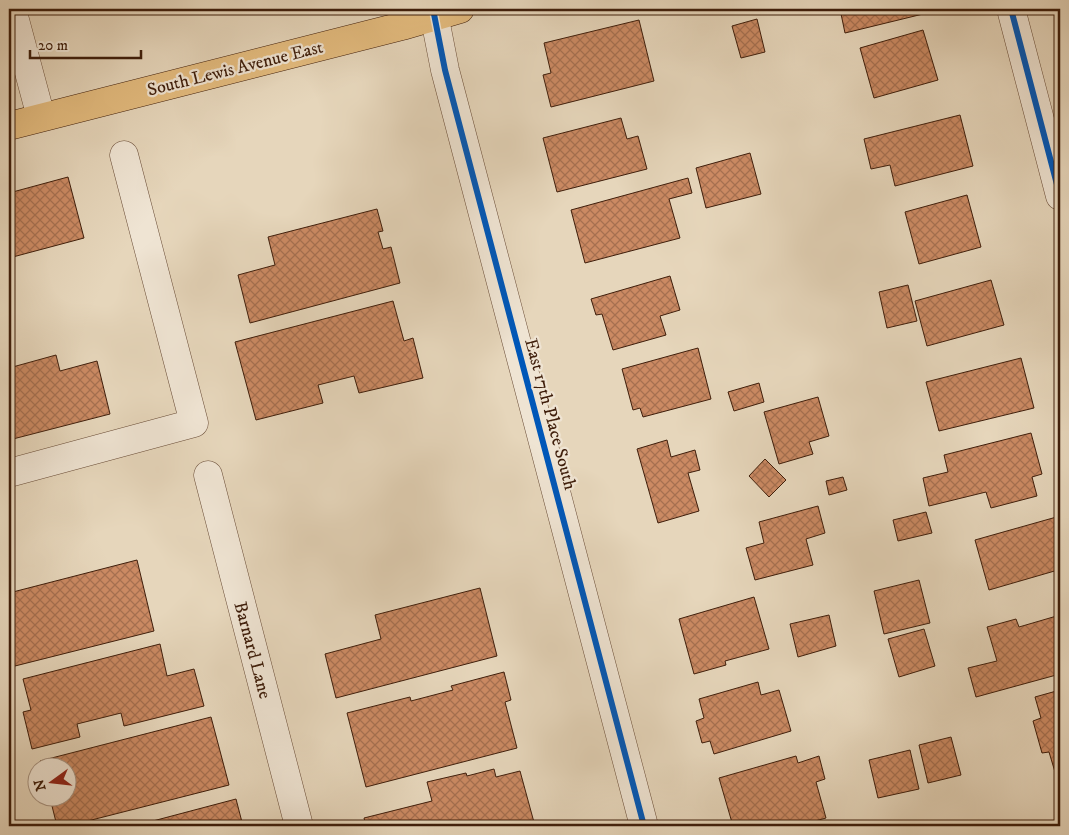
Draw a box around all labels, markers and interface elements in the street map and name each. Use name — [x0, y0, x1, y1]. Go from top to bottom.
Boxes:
scale bar — [30, 28, 141, 60]
text: 20 m — [38, 36, 68, 55]
street label: South Lewis Avenue East — [145, 36, 326, 101]
street label: East 17th Place South — [519, 336, 581, 493]
street label: Barnard Lane — [229, 599, 276, 701]
north arrow — [28, 758, 78, 808]
text: N — [30, 777, 51, 793]

